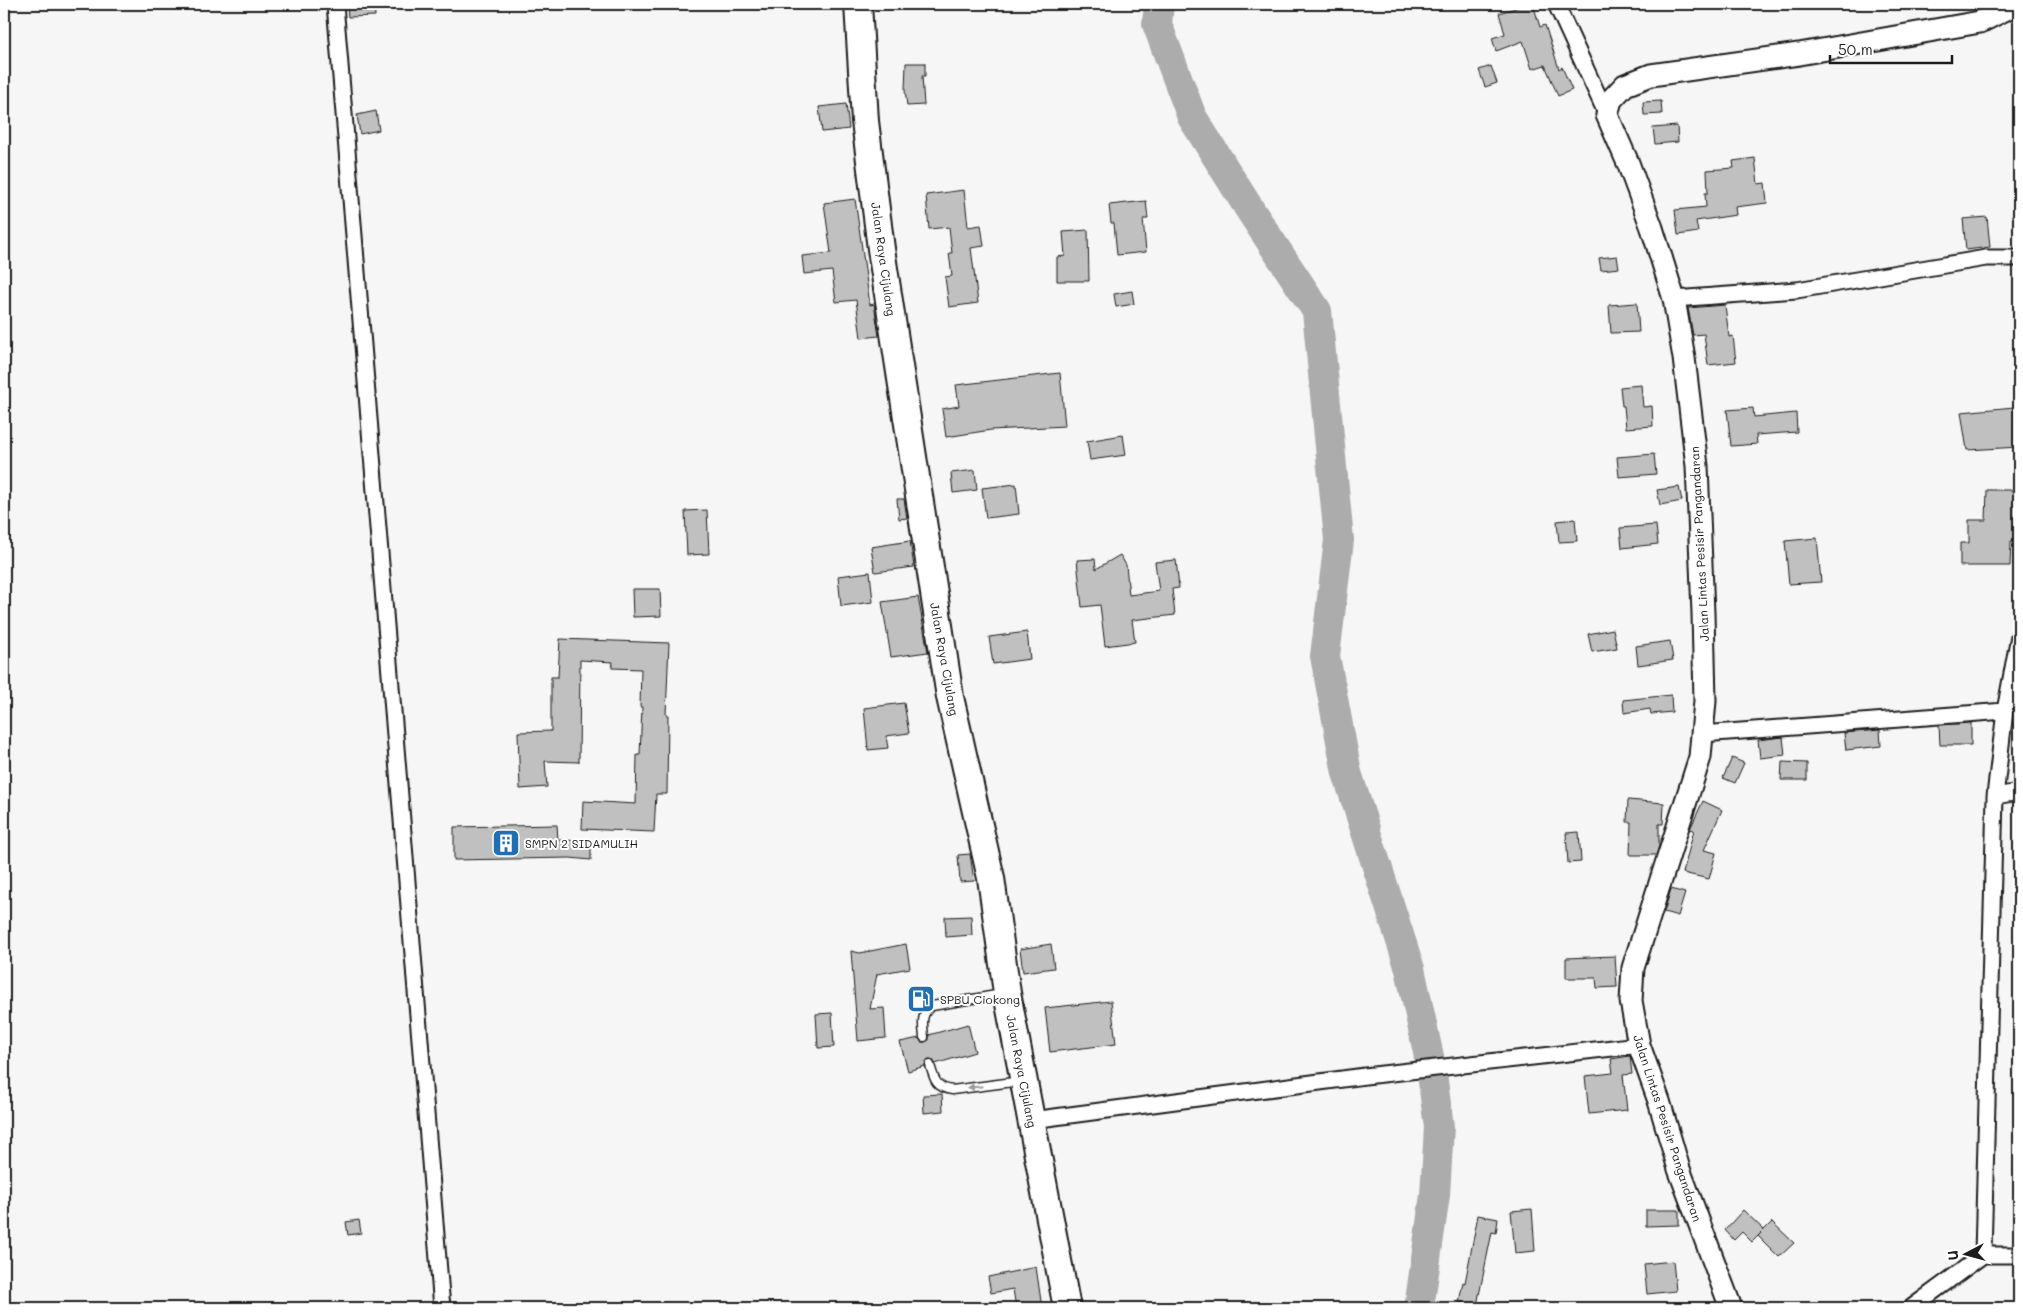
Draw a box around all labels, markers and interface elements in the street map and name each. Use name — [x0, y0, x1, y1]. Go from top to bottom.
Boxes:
scale bar — [1830, 32, 1953, 64]
text: 50 m — [1838, 39, 1873, 59]
street label: Jalan Raya Cijulang — [868, 201, 900, 317]
street label: Jalan Lintas Pesisir Pangandaran — [1686, 446, 1712, 642]
street label: Jalan Raya Cijulang — [927, 601, 963, 717]
building icon: SMPN 2 SIDAMULIH — [491, 828, 521, 858]
place label: SMPN 2 SIDAMULIH — [525, 835, 638, 851]
fuel station icon: SPBU Ciokong — [906, 984, 936, 1014]
place label: SPBU Ciokong — [940, 991, 1020, 1007]
street label: Jalan Raya Cijulang — [1003, 1013, 1041, 1129]
street label: Jalan Lintas Pesisir Pangandaran — [1630, 1033, 1706, 1223]
one-way arrow — [966, 1083, 982, 1091]
north arrow — [1940, 1230, 1990, 1280]
text: U — [1943, 1250, 1963, 1261]

